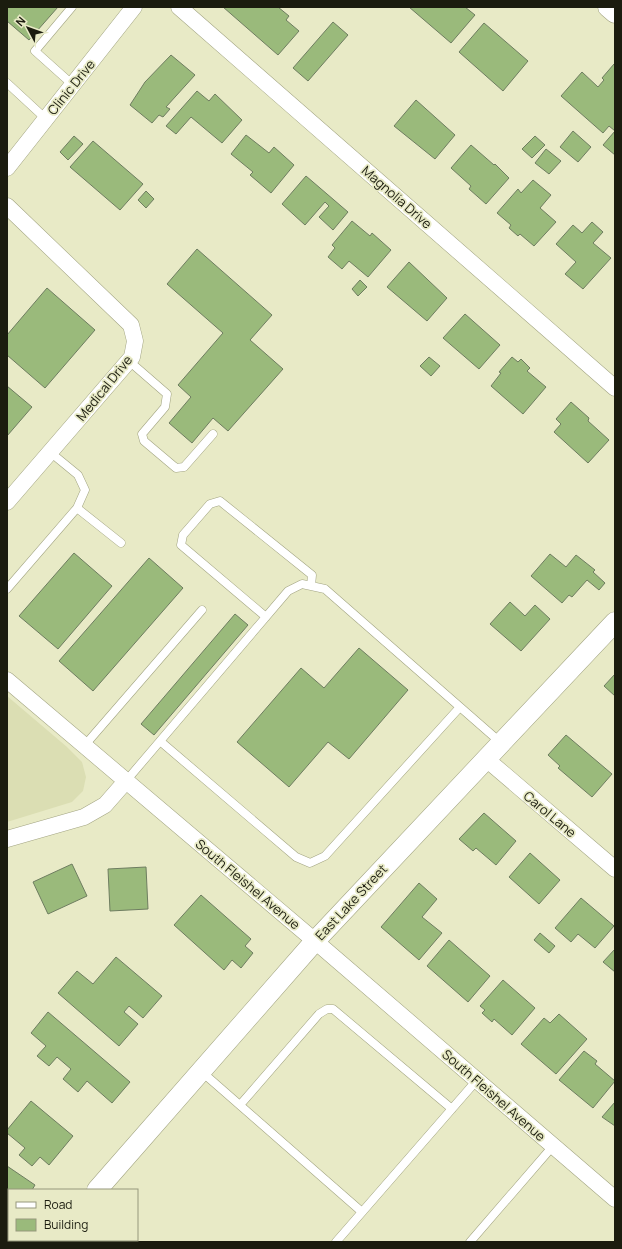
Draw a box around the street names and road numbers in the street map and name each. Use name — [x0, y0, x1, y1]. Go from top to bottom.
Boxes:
street label: Clinic Drive — [43, 55, 99, 118]
street label: Magnolia Drive — [358, 162, 436, 233]
street label: Medical Drive — [72, 351, 136, 425]
street label: Carol Lane — [520, 787, 580, 842]
street label: South Fleishel Avenue — [192, 835, 304, 933]
street label: East Lake Street — [311, 860, 391, 944]
street label: South Fleishel Avenue — [438, 1045, 550, 1145]

